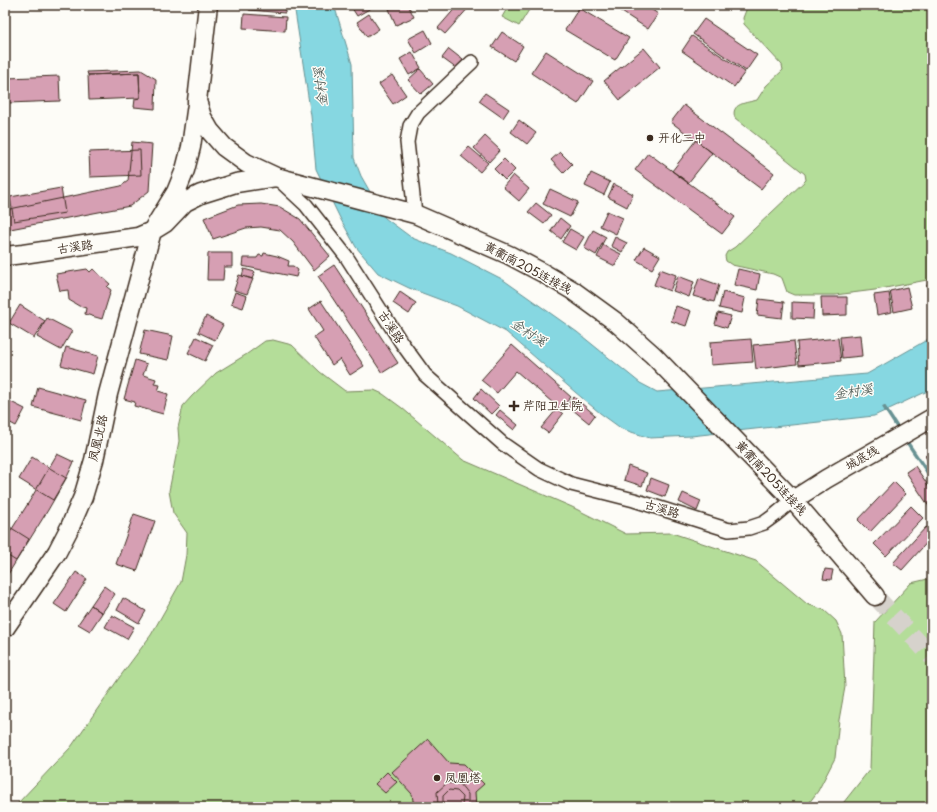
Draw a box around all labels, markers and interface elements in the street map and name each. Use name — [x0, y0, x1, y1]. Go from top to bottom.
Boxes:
water label: 金村溪 — [308, 66, 331, 107]
place label: 开化二中 — [658, 128, 706, 146]
marker: 开化二中 — [645, 133, 655, 143]
street label: 古溪路 — [56, 235, 94, 257]
street label: 黄衢南205连接线 — [482, 236, 575, 298]
street label: 古溪路 — [374, 306, 409, 346]
water label: 金村溪 — [508, 313, 552, 351]
water label: 金村溪 — [832, 378, 875, 403]
place label: 芹阳卫生院 — [523, 396, 583, 414]
marker: 芹阳卫生院 — [508, 400, 520, 412]
street label: 凤凰北路 — [83, 412, 111, 463]
street label: 黄衢南205连接线 — [732, 436, 811, 519]
street label: 城底线 — [841, 440, 882, 474]
street label: 古溪路 — [642, 494, 682, 522]
place label: 凤凰塔 — [445, 768, 481, 786]
marker: 凤凰塔 — [432, 773, 442, 783]

